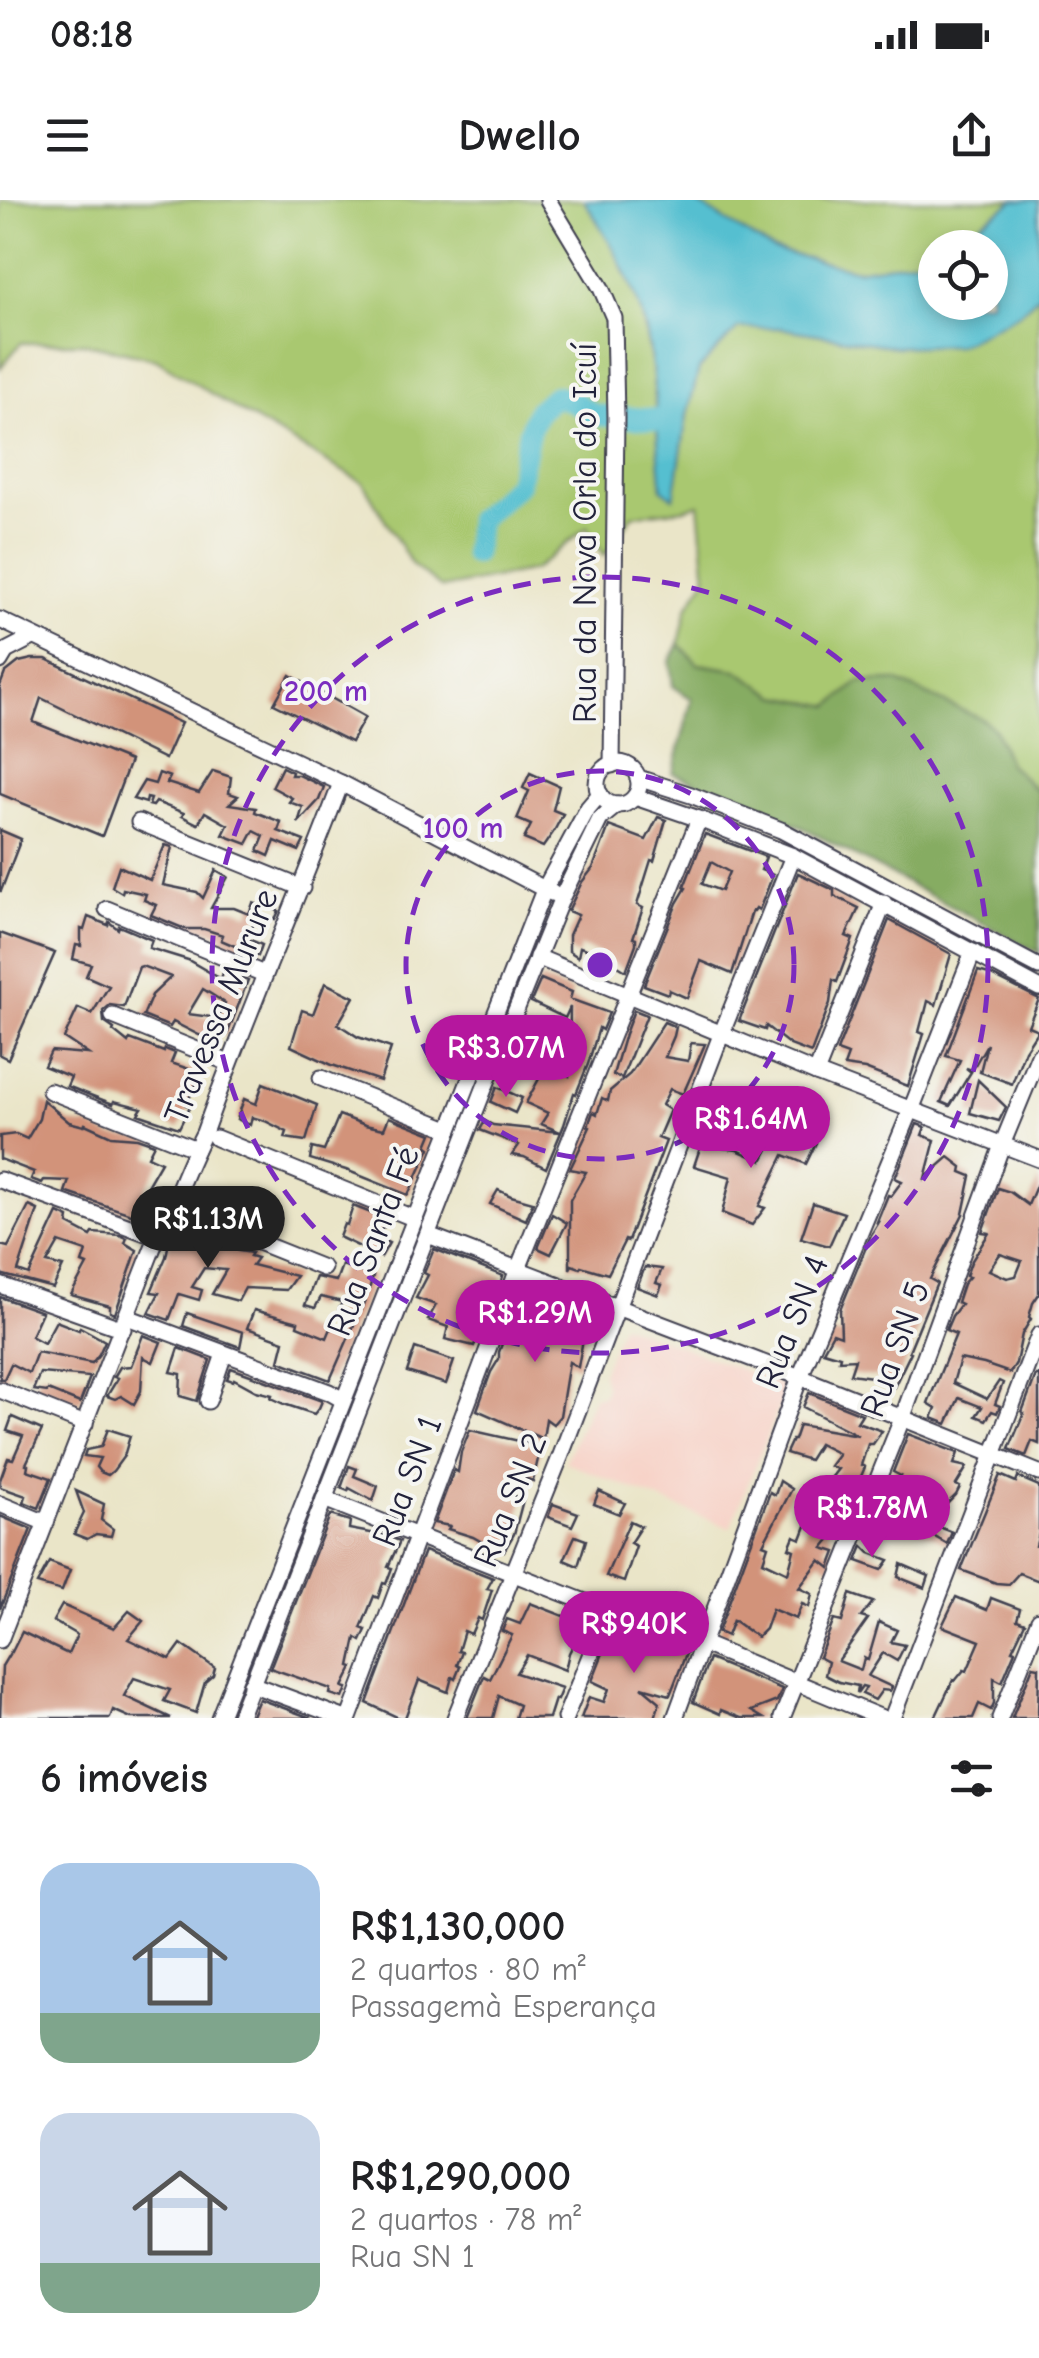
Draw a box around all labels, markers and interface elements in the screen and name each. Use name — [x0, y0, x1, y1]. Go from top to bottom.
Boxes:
text: 08:18 — [50, 13, 133, 57]
icon: menu — [40, 108, 95, 163]
icon: share — [944, 108, 999, 163]
text: Dwello — [458, 109, 581, 161]
map controls — [918, 230, 1008, 320]
button: locate — [918, 230, 1008, 320]
street label: Rua da Nova Orla do Icuí — [564, 342, 605, 723]
text: 200 m — [284, 674, 368, 709]
text: 100 m — [423, 811, 503, 846]
street label: Travessa Murure — [155, 883, 287, 1129]
centre of rings — [582, 947, 618, 983]
pin: R$3.07M — [414, 1015, 598, 1100]
text: R$3.07M — [447, 1029, 565, 1066]
pin: R$1.64M — [659, 1086, 843, 1171]
text: R$1.64M — [694, 1100, 808, 1137]
street label: Rua Santa Fé — [318, 1140, 428, 1342]
pin: R$1.13M — [116, 1186, 300, 1271]
text: R$1.13M — [153, 1200, 263, 1237]
street label: Rua SN 4 — [747, 1250, 837, 1394]
street label: Rua SN 5 — [852, 1275, 938, 1423]
pin: R$1.29M — [443, 1280, 627, 1365]
text: R$1.29M — [478, 1294, 592, 1331]
street label: Rua SN 1 — [363, 1410, 451, 1552]
street label: Rua SN 2 — [465, 1427, 555, 1573]
pin: R$1.78M — [780, 1475, 964, 1560]
text: R$1.78M — [816, 1489, 928, 1526]
pin: R$940K — [553, 1591, 715, 1676]
text: R$940K — [581, 1605, 687, 1642]
icon: filters — [944, 1751, 999, 1806]
text: 6 imóveis — [40, 1754, 208, 1803]
text: R$1,130,000 — [350, 1902, 566, 1951]
icon: home — [120, 1903, 240, 2023]
text: 2 quartos · 80 m² — [350, 1951, 586, 1988]
text: Passagemà Esperança — [350, 1988, 657, 2025]
text: R$1,290,000 — [350, 2152, 571, 2201]
icon: home — [120, 2153, 240, 2273]
text: 2 quartos · 78 m² — [350, 2201, 581, 2238]
text: Rua SN 1 — [350, 2238, 475, 2275]

